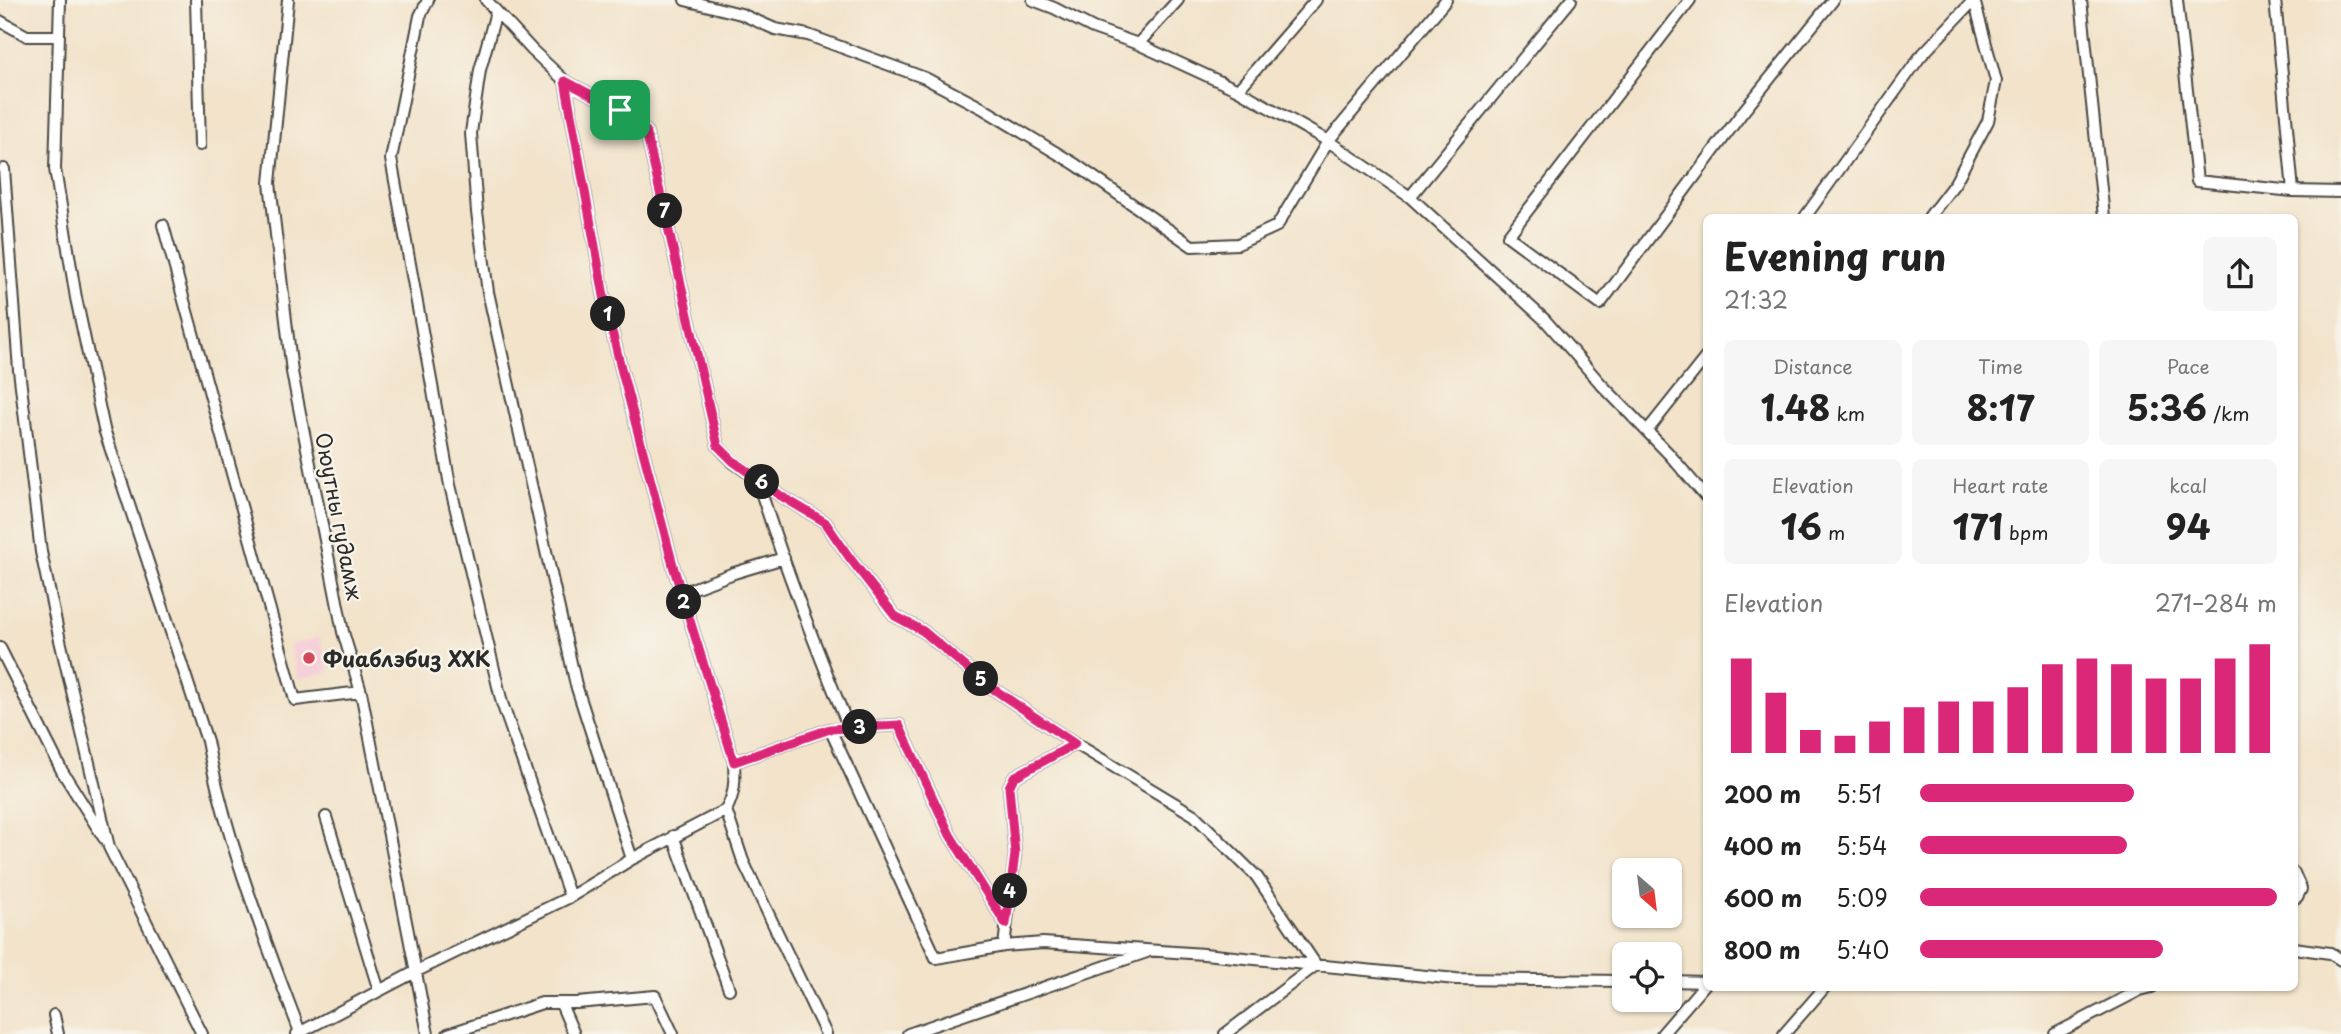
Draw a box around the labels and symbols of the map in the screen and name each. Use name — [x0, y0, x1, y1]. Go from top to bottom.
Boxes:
pin — [590, 80, 650, 140]
pin: 7 — [648, 194, 682, 228]
pin: 1 — [590, 296, 626, 332]
street label: Оюутны гудамж — [308, 430, 372, 603]
pin: 6 — [744, 464, 780, 500]
pin: 2 — [666, 584, 702, 620]
place label: Фиаблэбиз ХХК — [323, 642, 491, 674]
marker: Фиаблэбиз ХХК — [301, 650, 317, 666]
pin: 5 — [964, 662, 998, 696]
pin: 3 — [842, 710, 878, 744]
north arrow — [1612, 858, 1682, 928]
pin: 4 — [992, 874, 1028, 908]

